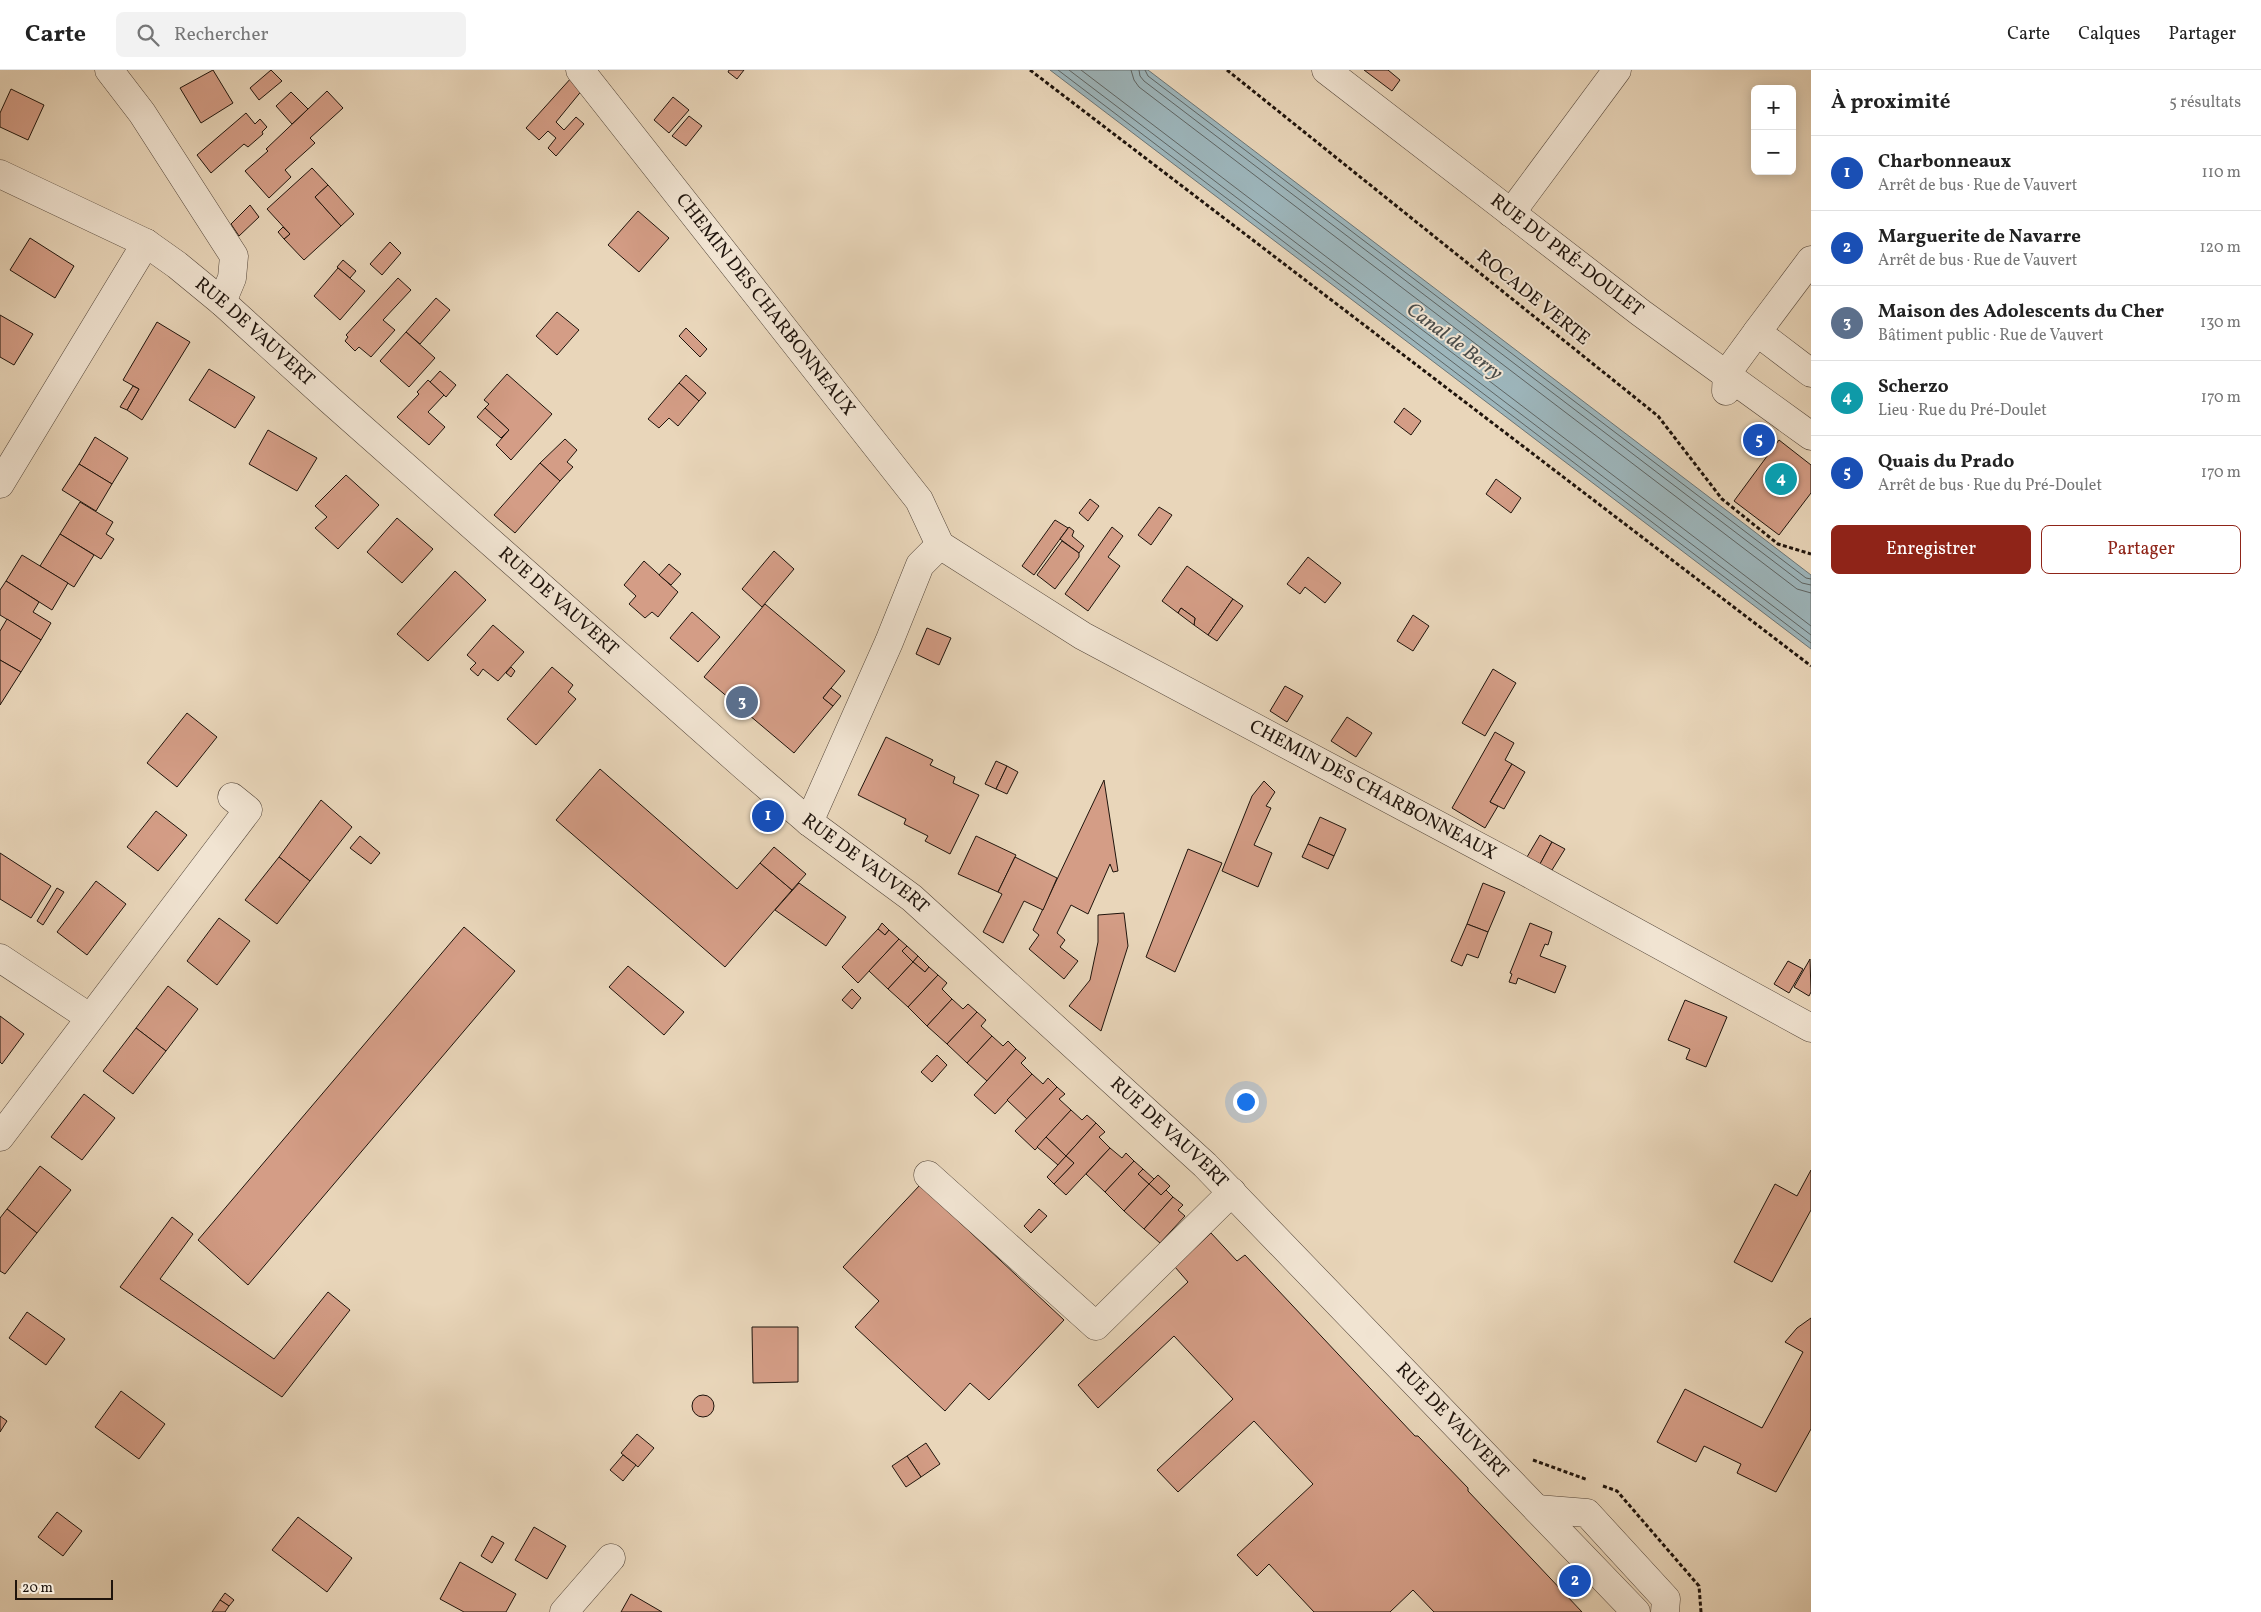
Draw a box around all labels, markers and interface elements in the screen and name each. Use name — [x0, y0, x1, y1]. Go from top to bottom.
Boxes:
search box — [116, 12, 466, 57]
text: Carte — [25, 18, 86, 52]
icon: search — [134, 21, 162, 49]
text: Rechercher — [174, 22, 268, 48]
text: Carte — [2007, 22, 2050, 47]
text: Calques — [2078, 22, 2140, 47]
text: Partager — [2168, 22, 2236, 47]
map controls — [1751, 85, 1796, 175]
button: + — [1751, 85, 1796, 130]
text: À proximité — [1831, 88, 1950, 117]
text: 5 résultats — [2169, 92, 2241, 114]
button: − — [1751, 130, 1796, 175]
text: Charbonneaux — [1878, 149, 2011, 175]
text: 1 — [1844, 162, 1850, 184]
text: 110 m — [2202, 162, 2241, 184]
text: Arrêt de bus · Rue de Vauvert — [1878, 175, 2077, 197]
street label: CHEMIN DES CHARBONNEAUX — [669, 188, 861, 421]
street label: RUE DU PRÉ-DOULET — [1485, 188, 1649, 323]
text: Marguerite de Navarre — [1878, 224, 2081, 250]
text: 2 — [1843, 237, 1851, 259]
text: 120 m — [2199, 237, 2241, 259]
street label: ROCADE VERTE — [1471, 244, 1595, 352]
text: Arrêt de bus · Rue de Vauvert — [1878, 250, 2077, 272]
street label: RUE DE VAUVERT — [189, 272, 320, 393]
water label: Canal de Berry — [1400, 296, 1508, 388]
text: Maison des Adolescents du Cher — [1878, 299, 2164, 325]
text: 3 — [1843, 312, 1851, 334]
text: 130 m — [2200, 312, 2241, 334]
text: Bâtiment public · Rue de Vauvert — [1878, 325, 2104, 347]
text: Scherzo — [1878, 374, 1949, 400]
text: 4 — [1842, 387, 1852, 409]
text: 170 m — [2201, 387, 2241, 409]
text: Lieu · Rue du Pré-Doulet — [1878, 400, 2047, 422]
pin: 5 — [1743, 421, 1775, 459]
text: Quais du Prado — [1878, 449, 2014, 475]
pin: 4 — [1765, 460, 1797, 498]
text: 5 — [1843, 462, 1851, 484]
text: 170 m — [2201, 462, 2241, 484]
text: Arrêt de bus · Rue du Pré-Doulet — [1878, 475, 2102, 497]
button: Enregistrer — [1831, 525, 2031, 574]
button: Partager — [2041, 525, 2241, 574]
street label: RUE DE VAUVERT — [492, 541, 624, 662]
pin: 3 — [726, 683, 758, 721]
street label: CHEMIN DES CHARBONNEAUX — [1245, 714, 1501, 867]
pin: 1 — [752, 797, 784, 835]
street label: RUE DE VAUVERT — [796, 808, 934, 920]
street label: RUE DE VAUVERT — [1104, 1071, 1234, 1194]
your location — [1233, 1089, 1259, 1115]
street label: RUE DE VAUVERT — [1389, 1357, 1514, 1485]
pin: 2 — [1559, 1562, 1591, 1600]
scale bar — [15, 1577, 112, 1600]
text: 20 m — [22, 1579, 53, 1598]

